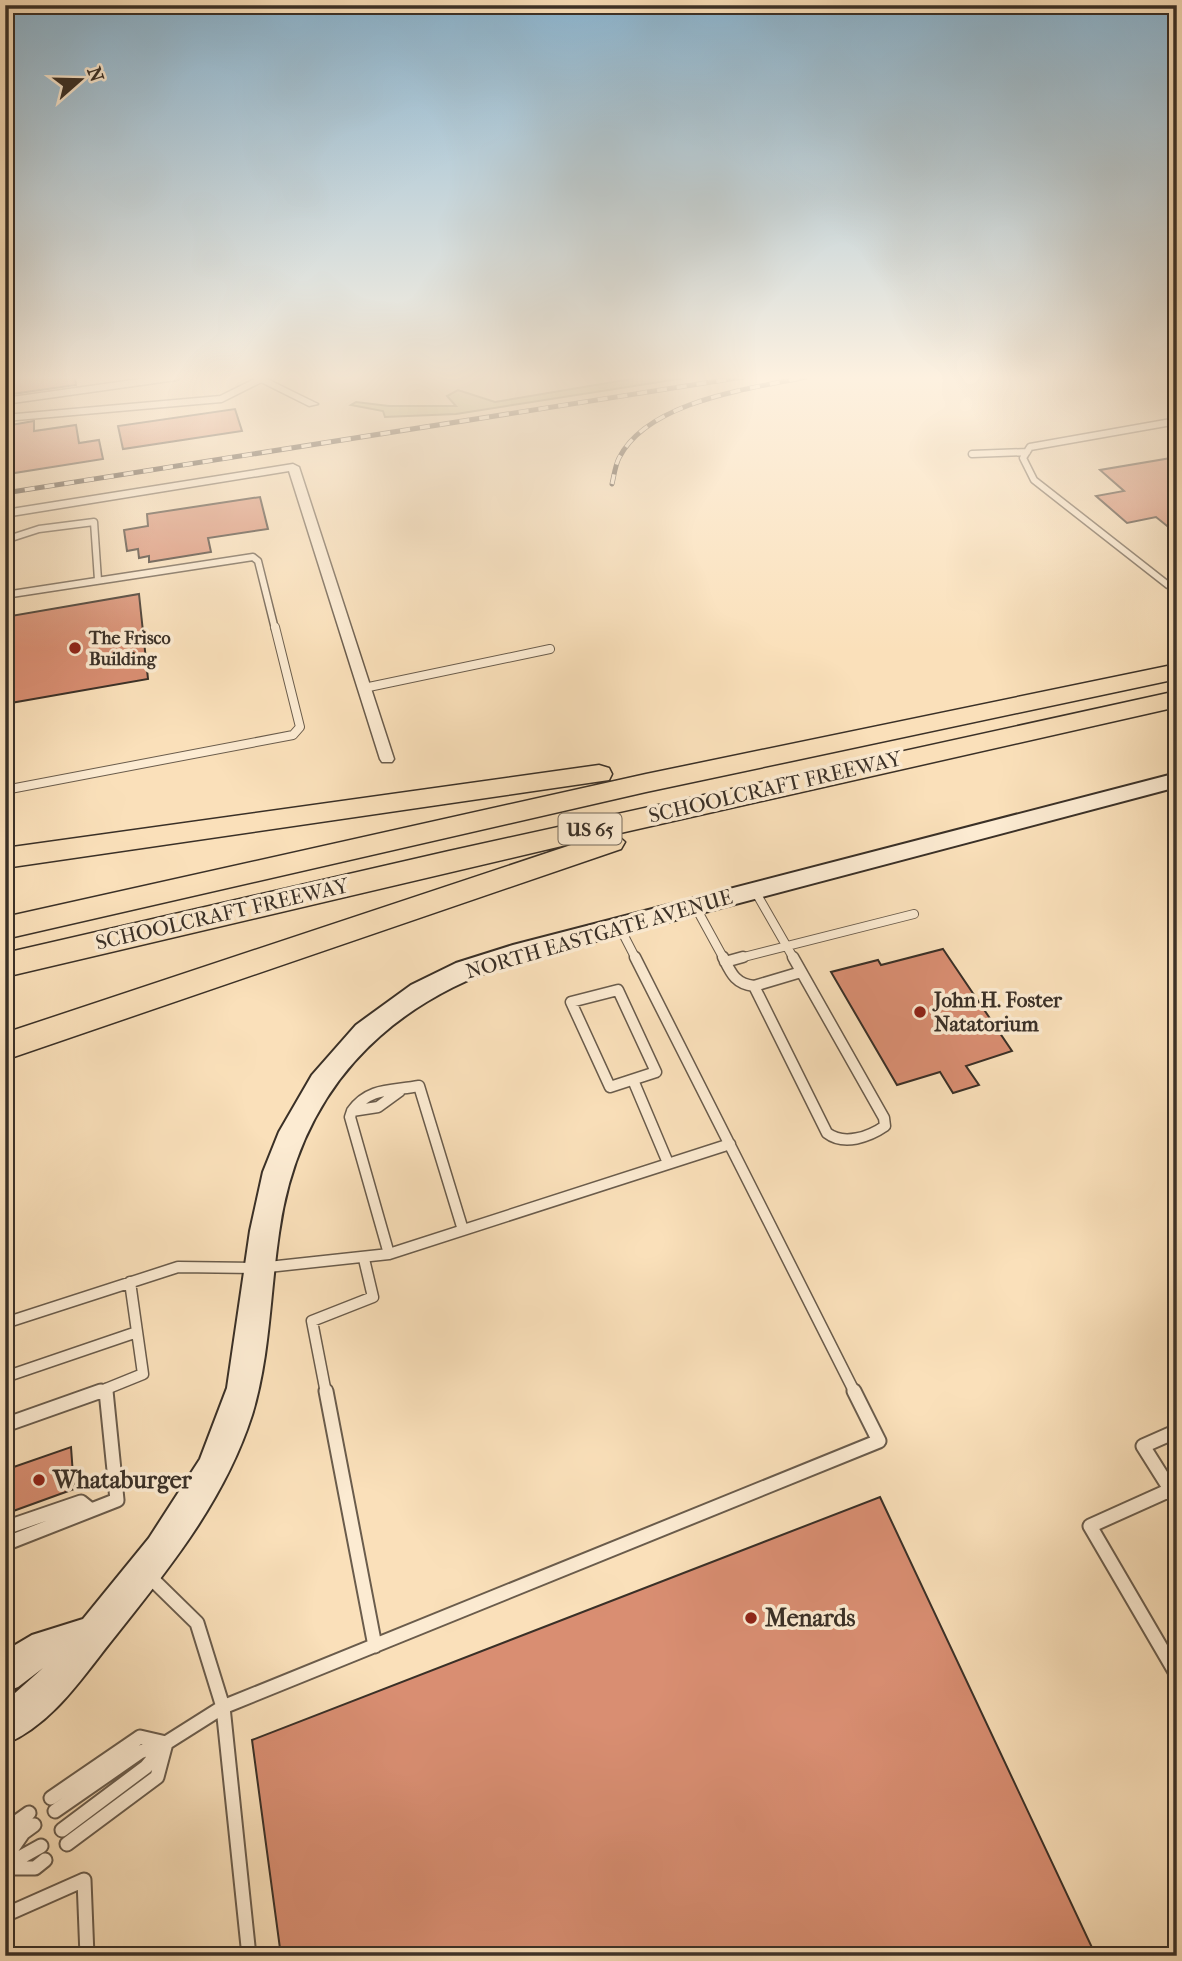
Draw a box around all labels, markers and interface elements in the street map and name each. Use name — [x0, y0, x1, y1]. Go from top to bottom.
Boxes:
north arrow — [46, 46, 116, 116]
text: N — [82, 64, 108, 86]
place label: The Frisco Building — [88, 628, 171, 670]
marker: The Frisco Building — [67, 640, 83, 656]
street label: SCHOOLCRAFT FREEWAY — [646, 746, 904, 828]
road number: US 65 — [558, 814, 622, 844]
street label: SCHOOLCRAFT FREEWAY — [93, 873, 351, 955]
street label: NORTH EASTGATE AVENUE — [463, 884, 735, 984]
place label: John H. Foster Natatorium — [932, 988, 1063, 1036]
marker: John H. Foster Natatorium — [912, 1004, 928, 1020]
place label: Whataburger — [52, 1466, 193, 1494]
marker: Whataburger — [31, 1472, 47, 1488]
place label: Menards — [765, 1604, 856, 1632]
marker: Menards — [743, 1610, 759, 1626]

